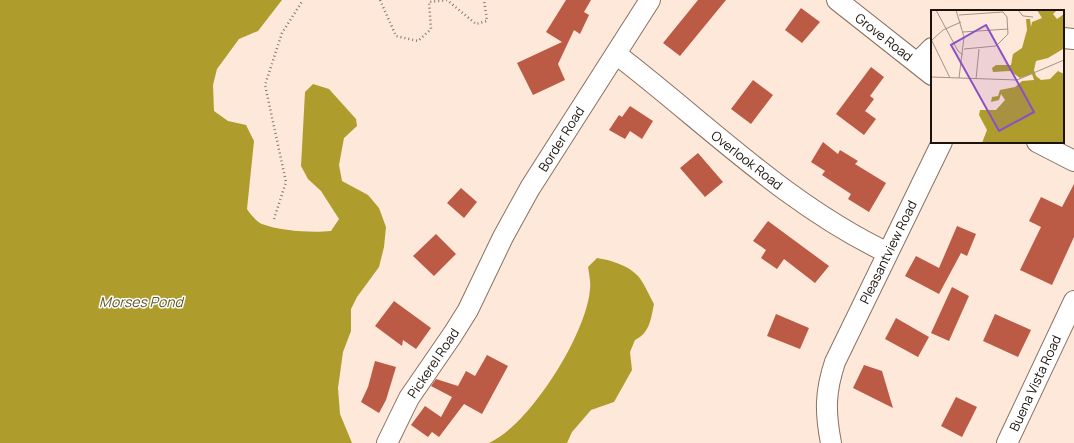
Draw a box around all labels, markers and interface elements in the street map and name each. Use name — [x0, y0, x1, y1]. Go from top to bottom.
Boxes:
street label: Grove Road — [851, 9, 917, 65]
inset map — [931, 10, 1064, 143]
street label: Border Road — [534, 103, 588, 175]
street label: Overlook Road — [707, 126, 787, 194]
street label: Pleasantview Road — [855, 197, 921, 307]
water label: Morses Pond — [99, 292, 185, 311]
street label: Pickerel Road — [403, 325, 463, 401]
street label: Buena Vista Road — [1005, 332, 1065, 434]

